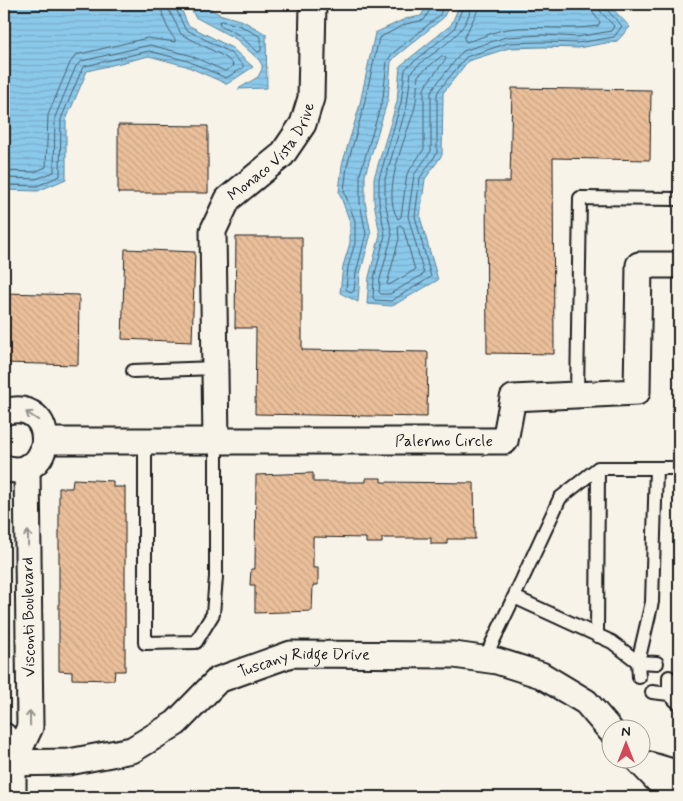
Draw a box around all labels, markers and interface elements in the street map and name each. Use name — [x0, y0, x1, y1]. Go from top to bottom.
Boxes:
street label: Monaco Vista Drive — [223, 99, 320, 206]
one-way arrow — [25, 411, 39, 421]
street label: Palermo Circle — [395, 431, 493, 452]
one-way arrow — [23, 531, 33, 547]
street label: Visconti Boulevard — [17, 557, 41, 677]
street label: Tuscany Ridge Drive — [235, 644, 370, 683]
one-way arrow — [25, 710, 35, 726]
north arrow — [600, 718, 650, 768]
text: N — [621, 723, 631, 741]

